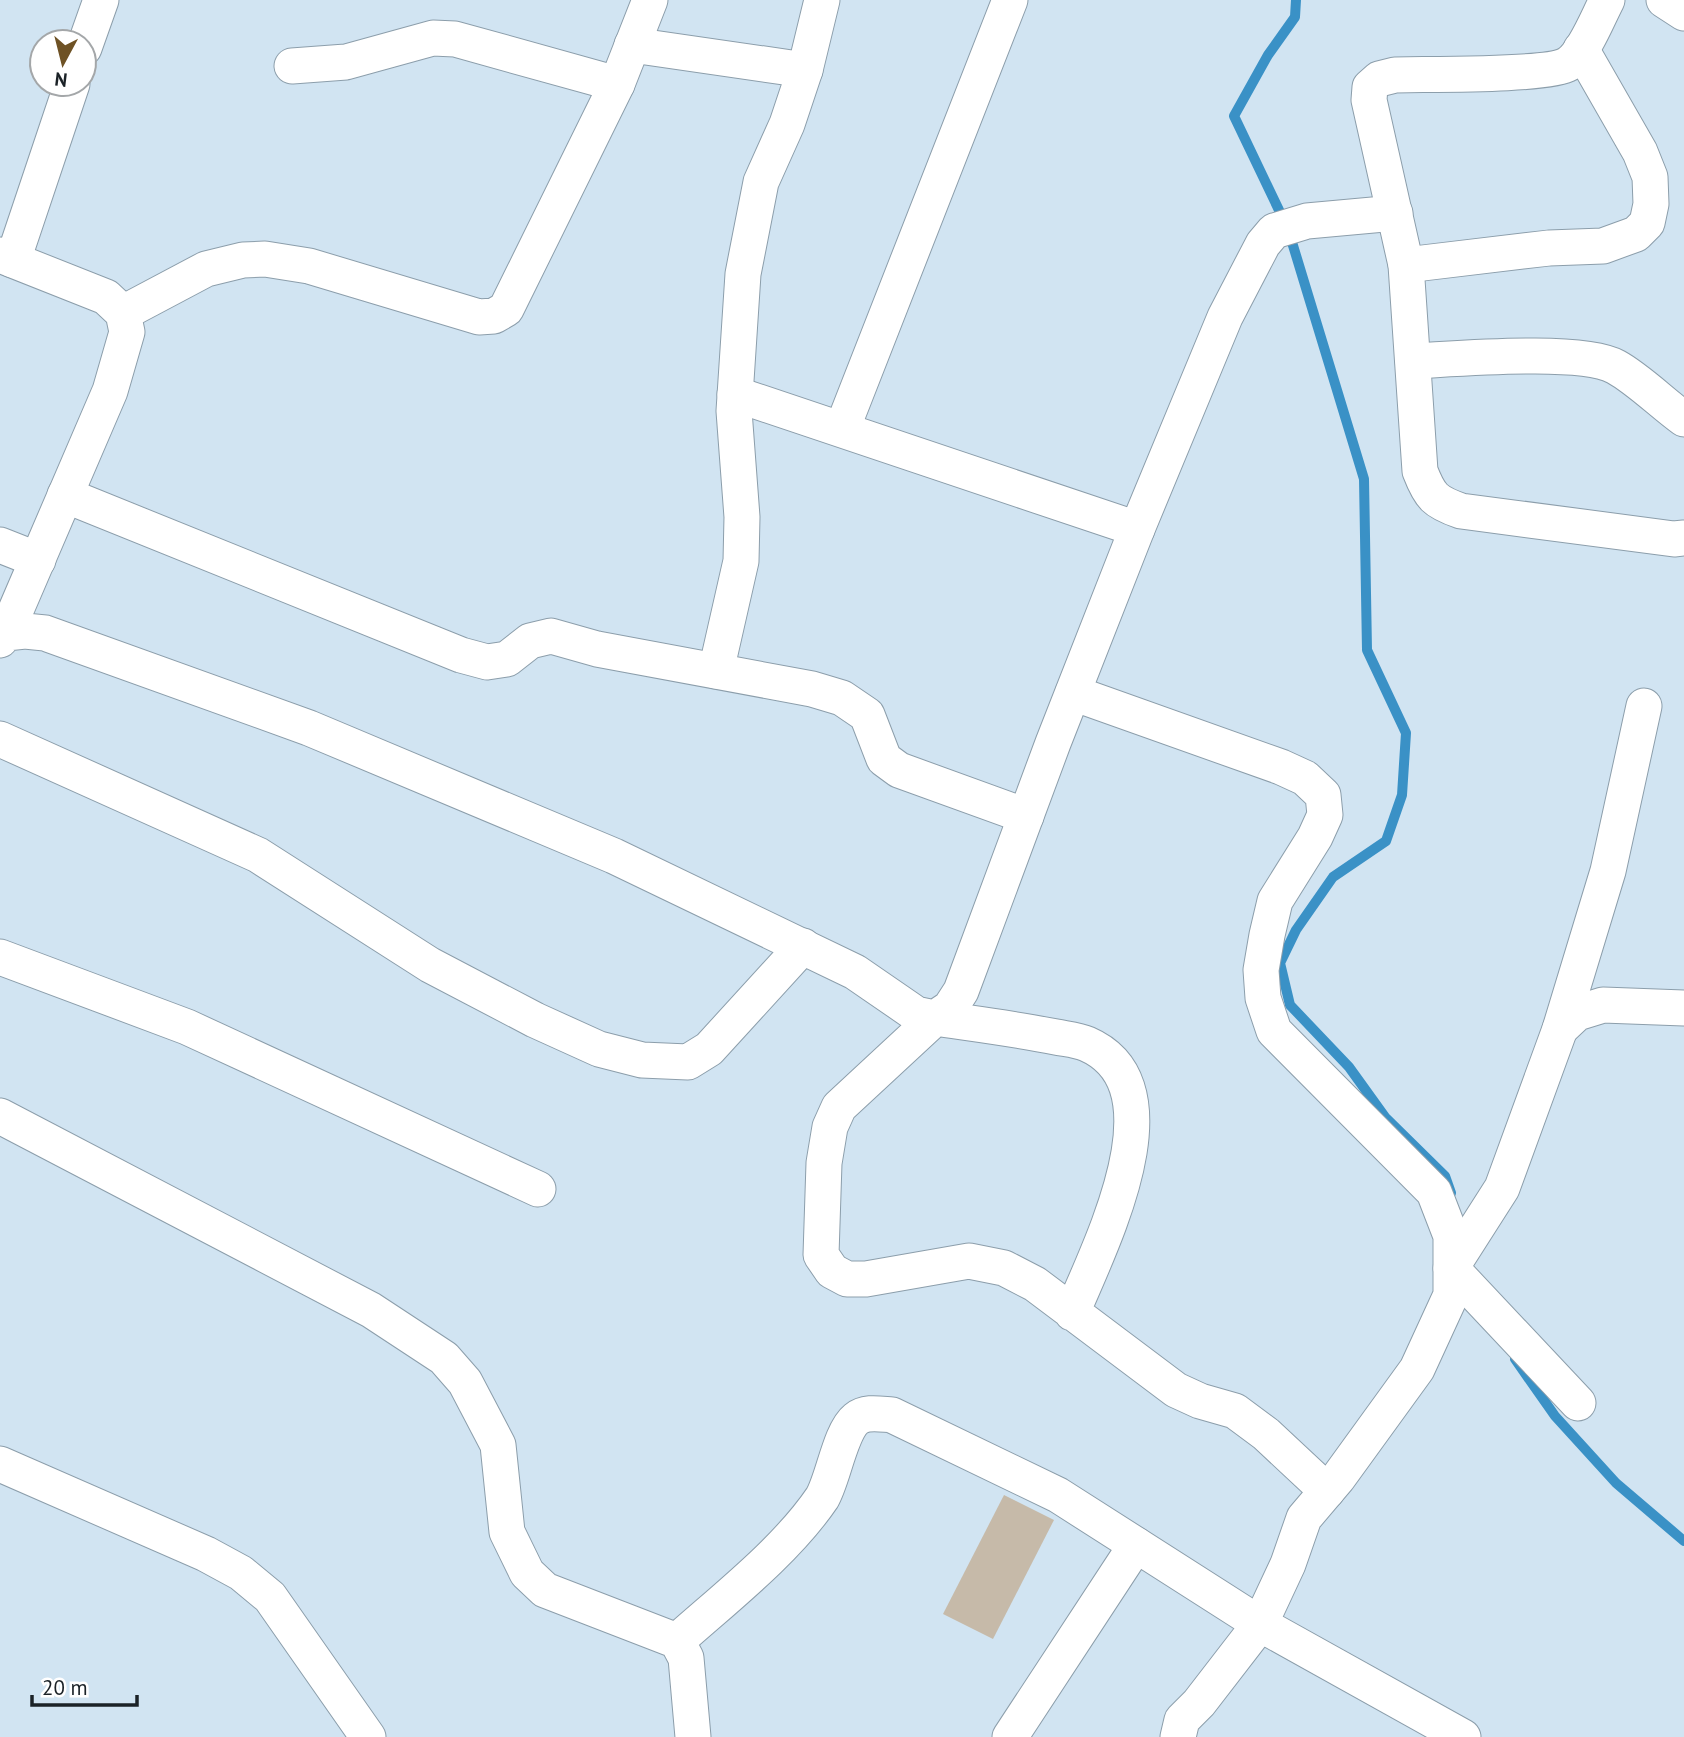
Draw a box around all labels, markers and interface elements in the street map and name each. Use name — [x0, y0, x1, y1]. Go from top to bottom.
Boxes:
north arrow — [28, 28, 98, 98]
text: N — [53, 67, 69, 93]
scale bar — [32, 1664, 136, 1708]
text: 20 m — [42, 1674, 88, 1701]

